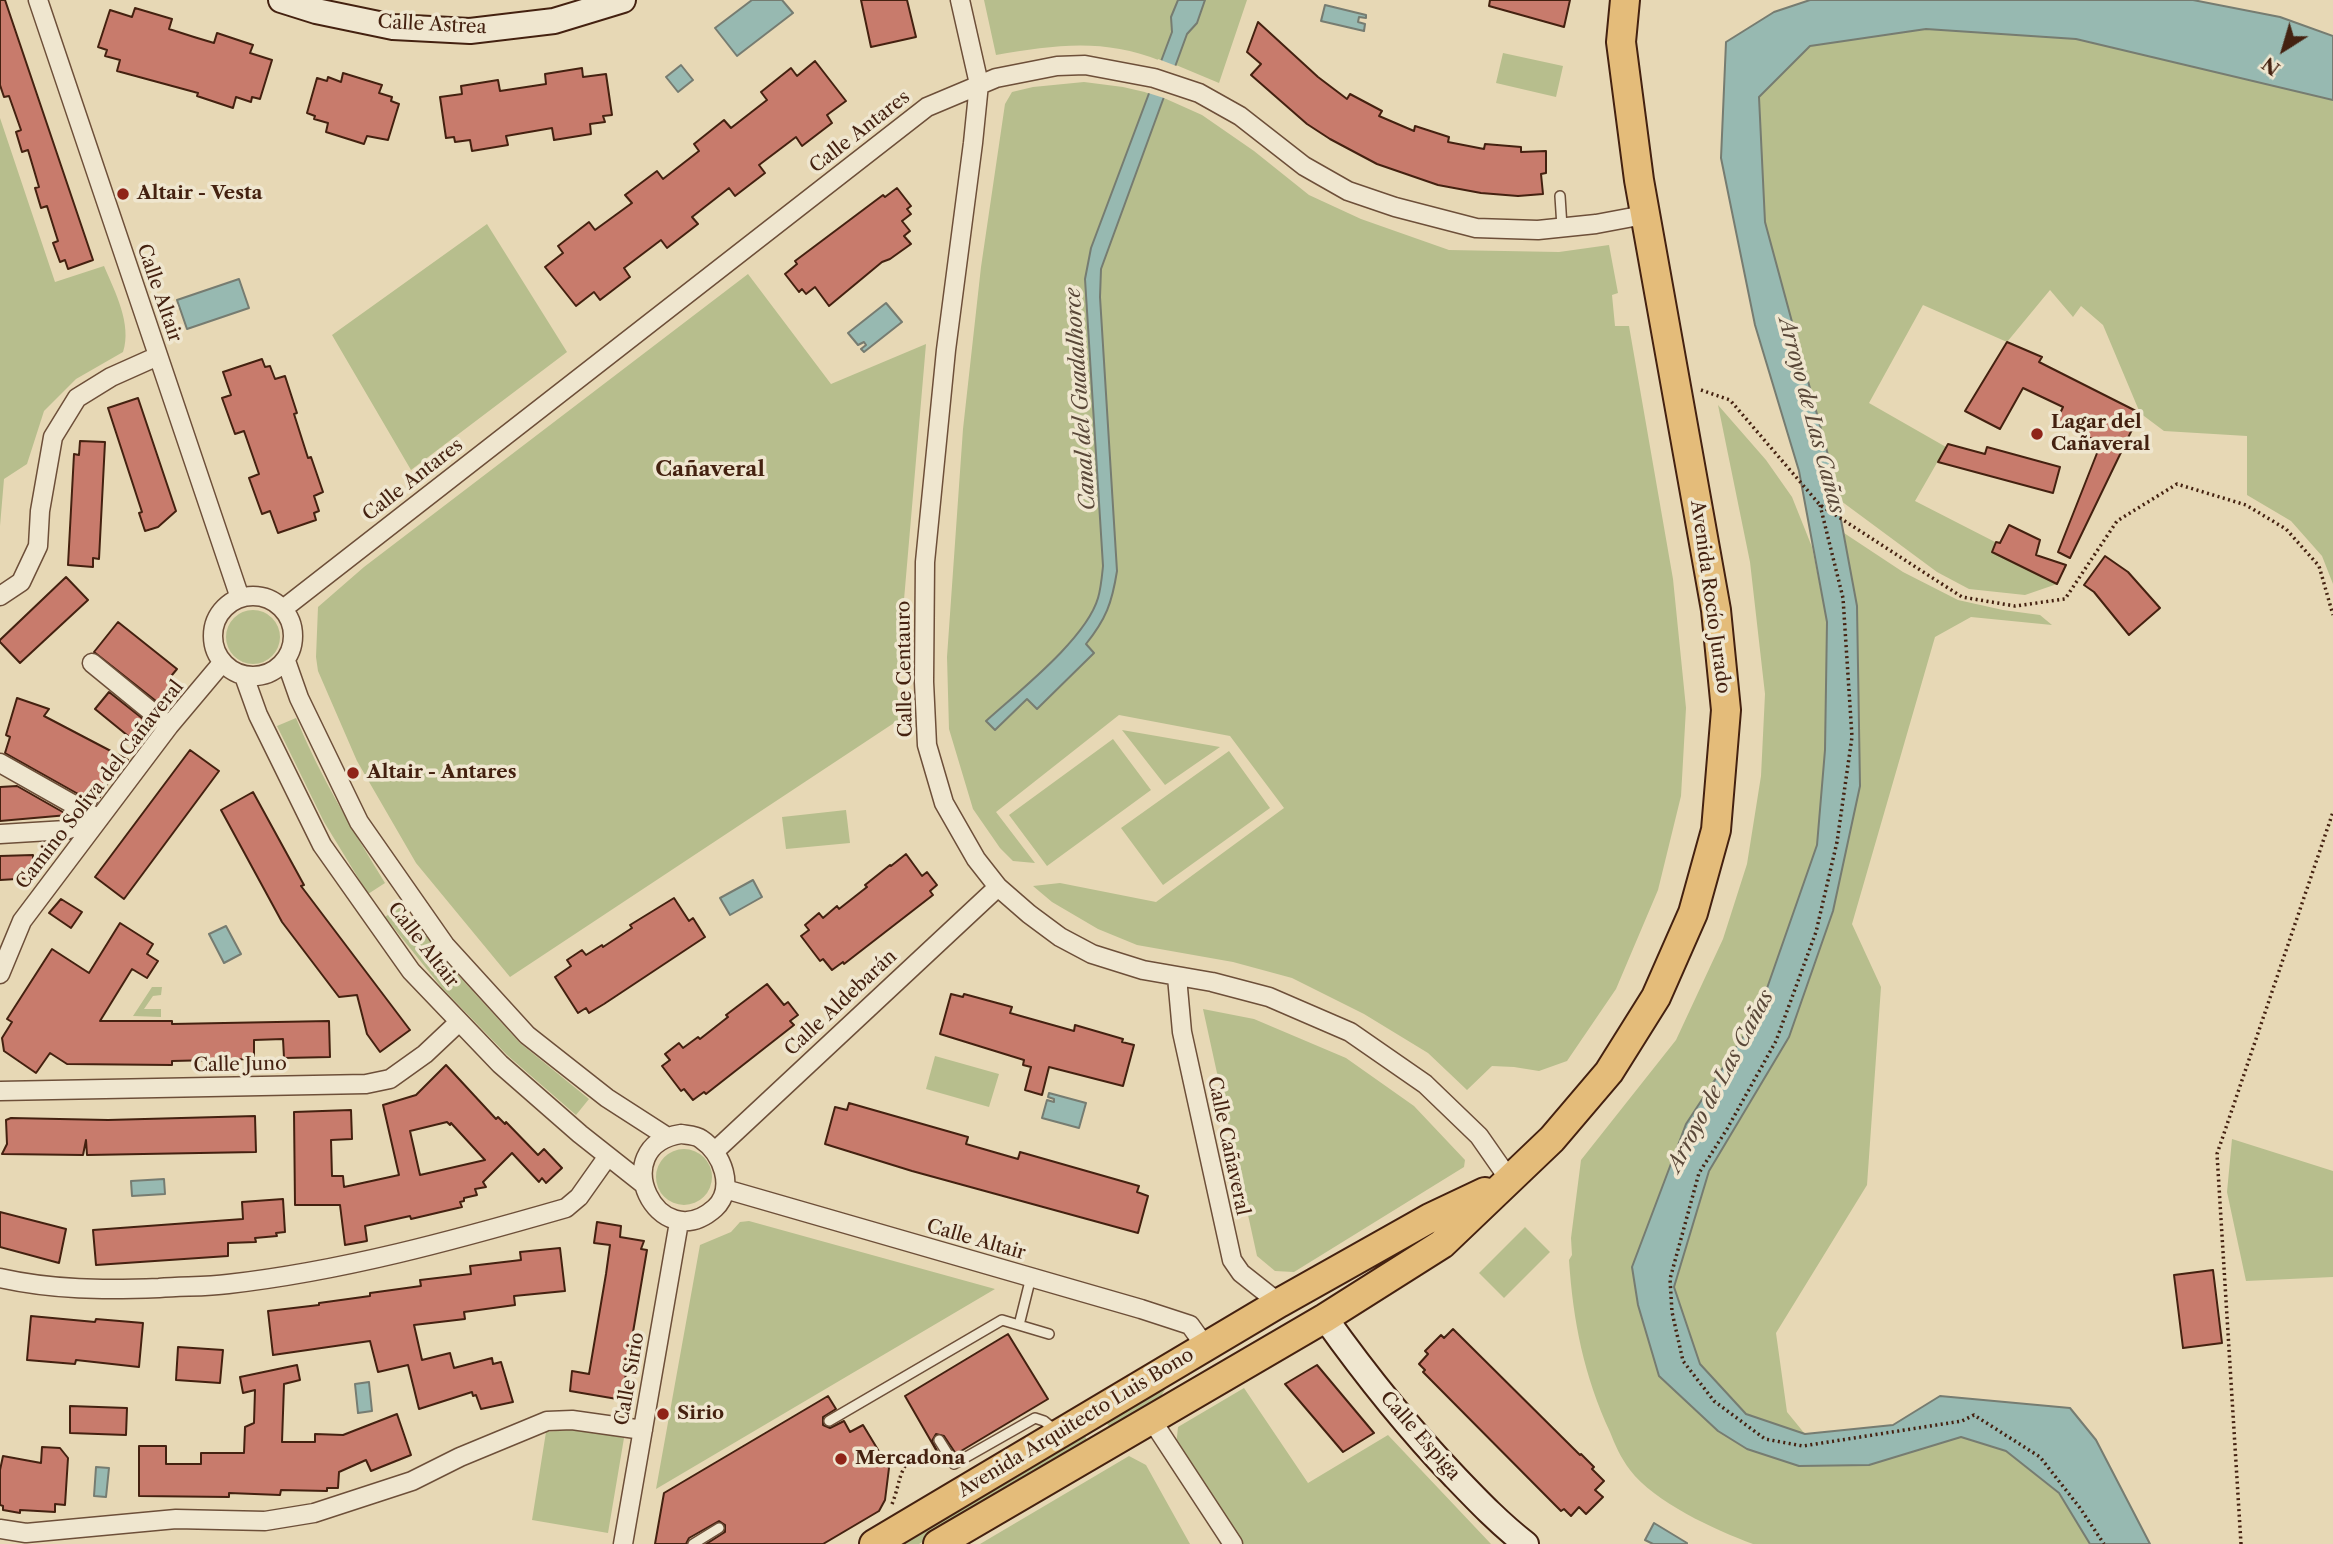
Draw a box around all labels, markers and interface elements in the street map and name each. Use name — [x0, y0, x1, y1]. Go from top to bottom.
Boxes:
street label: Calle Astrea — [377, 11, 487, 39]
north arrow — [2249, 14, 2319, 84]
text: N — [2258, 52, 2285, 80]
street label: Calle Antares — [805, 86, 915, 178]
place label: Altair - Vesta — [137, 183, 263, 205]
marker: Altair - Vesta — [115, 186, 131, 202]
street label: Calle Altair — [132, 241, 186, 345]
water label: Canal del Guadalhorce — [1061, 287, 1101, 511]
water label: Arroyo de Las Cañas — [1773, 315, 1849, 517]
place label: Lagar del Cañaveral — [2051, 412, 2150, 456]
marker: Lagar del Cañaveral — [2029, 426, 2045, 442]
street label: Calle Antares — [358, 434, 468, 526]
district label: Cañaveral — [655, 457, 765, 483]
street label: Avenida Rocío Jurado — [1685, 499, 1735, 695]
street label: Calle Centauro — [892, 600, 918, 738]
street label: Camino Soliva del Cañaveral — [11, 676, 189, 894]
place label: Altair - Antares — [367, 762, 517, 784]
marker: Altair - Antares — [345, 765, 361, 781]
street label: Calle Altair — [383, 898, 463, 992]
street label: Calle Aldebarán — [780, 945, 902, 1061]
water label: Arroyo de Las Cañas — [1662, 986, 1780, 1176]
street label: Calle Juno — [193, 1053, 287, 1077]
street label: Calle Cañaveral — [1202, 1074, 1254, 1218]
street label: Calle Altair — [924, 1215, 1028, 1265]
street label: Calle Sirio — [611, 1331, 649, 1427]
street label: Avenida Arquitecto Luis Bono — [954, 1343, 1198, 1503]
street label: Calle Espiga — [1375, 1387, 1465, 1485]
place label: Sirio — [677, 1403, 724, 1425]
marker: Sirio — [655, 1406, 671, 1422]
place label: Mercadona — [855, 1448, 965, 1470]
marker: Mercadona — [833, 1451, 849, 1467]

